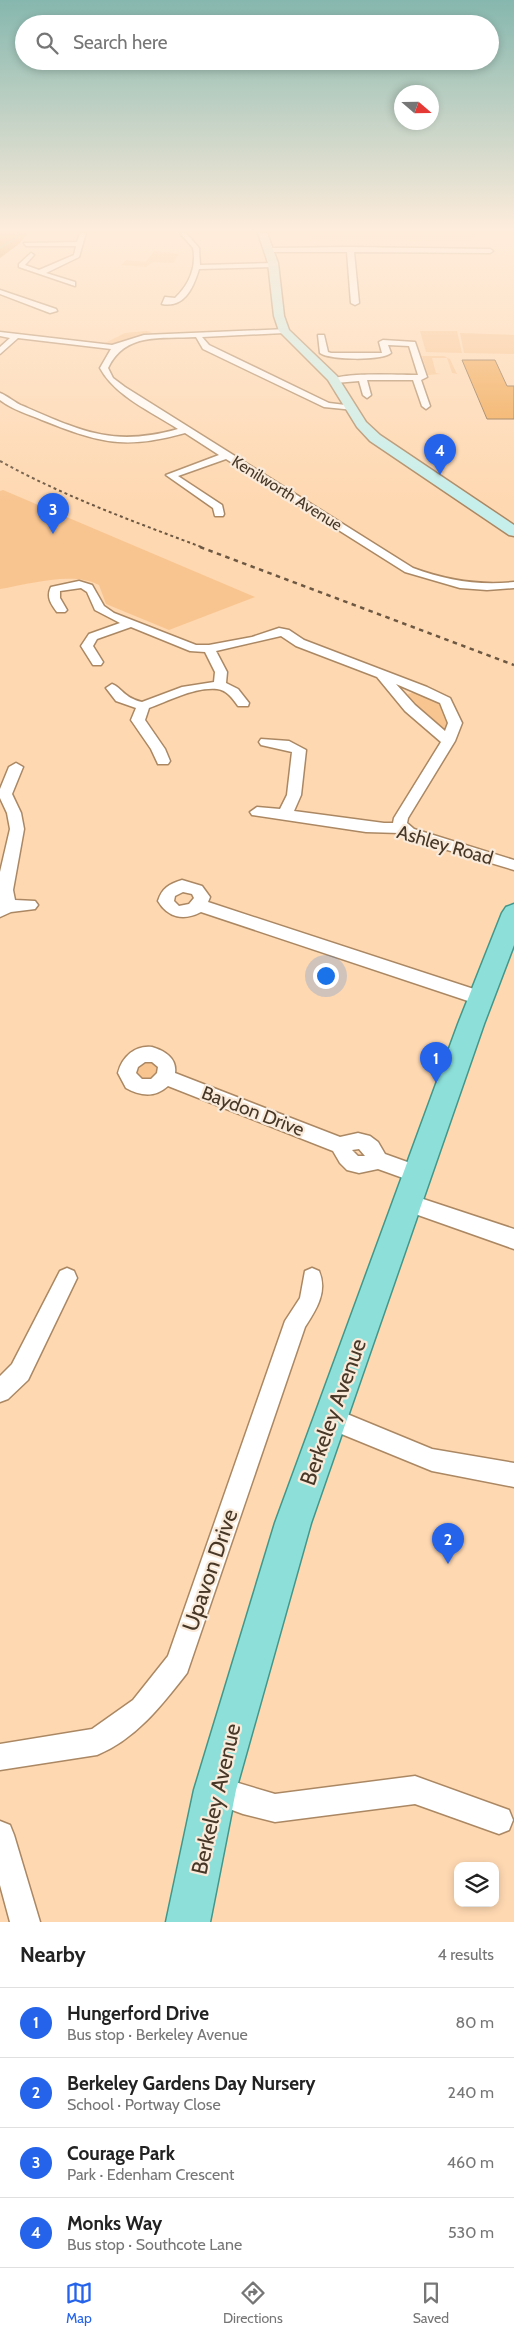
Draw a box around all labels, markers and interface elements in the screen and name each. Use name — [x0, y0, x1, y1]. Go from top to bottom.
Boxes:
search box — [15, 15, 499, 70]
icon: search — [33, 29, 61, 57]
text: Search here — [73, 31, 167, 54]
north arrow — [394, 85, 439, 130]
pin: 4 — [424, 434, 456, 475]
street label: Kenilworth Avenue — [228, 451, 346, 535]
pin: 3 — [37, 493, 69, 534]
street label: Ashley Road — [394, 820, 496, 870]
your location — [313, 963, 339, 989]
pin: 1 — [420, 1042, 452, 1083]
street label: Baydon Drive — [198, 1081, 308, 1141]
street label: Berkeley Avenue — [294, 1335, 372, 1489]
street label: Upavon Drive — [177, 1505, 243, 1635]
pin: 2 — [432, 1523, 464, 1564]
street label: Berkeley Avenue — [186, 1721, 246, 1877]
map controls — [454, 1862, 499, 1907]
button: layers — [454, 1862, 499, 1907]
text: Nearby — [20, 1942, 86, 1967]
text: 4 results — [437, 1945, 494, 1964]
text: Hungerford Drive — [67, 2002, 209, 2025]
text: 1 — [33, 2013, 39, 2032]
text: 80 m — [456, 2013, 494, 2032]
text: Bus stop · Berkeley Avenue — [67, 2025, 248, 2044]
text: Berkeley Gardens Day Nursery — [67, 2072, 316, 2095]
text: 2 — [32, 2083, 40, 2102]
text: 240 m — [448, 2083, 494, 2102]
text: School · Portway Close — [67, 2095, 221, 2114]
text: Courage Park — [67, 2142, 175, 2165]
text: 3 — [32, 2153, 40, 2172]
text: 460 m — [447, 2153, 494, 2172]
text: Park · Edenham Crescent — [67, 2165, 234, 2184]
text: Monks Way — [67, 2212, 162, 2235]
text: 4 — [31, 2223, 41, 2242]
text: 530 m — [448, 2223, 494, 2242]
text: Bus stop · Southcote Lane — [67, 2235, 242, 2254]
tab: Map — [65, 2279, 93, 2327]
tab: Directions — [223, 2279, 283, 2327]
tab: Saved — [413, 2279, 449, 2327]

